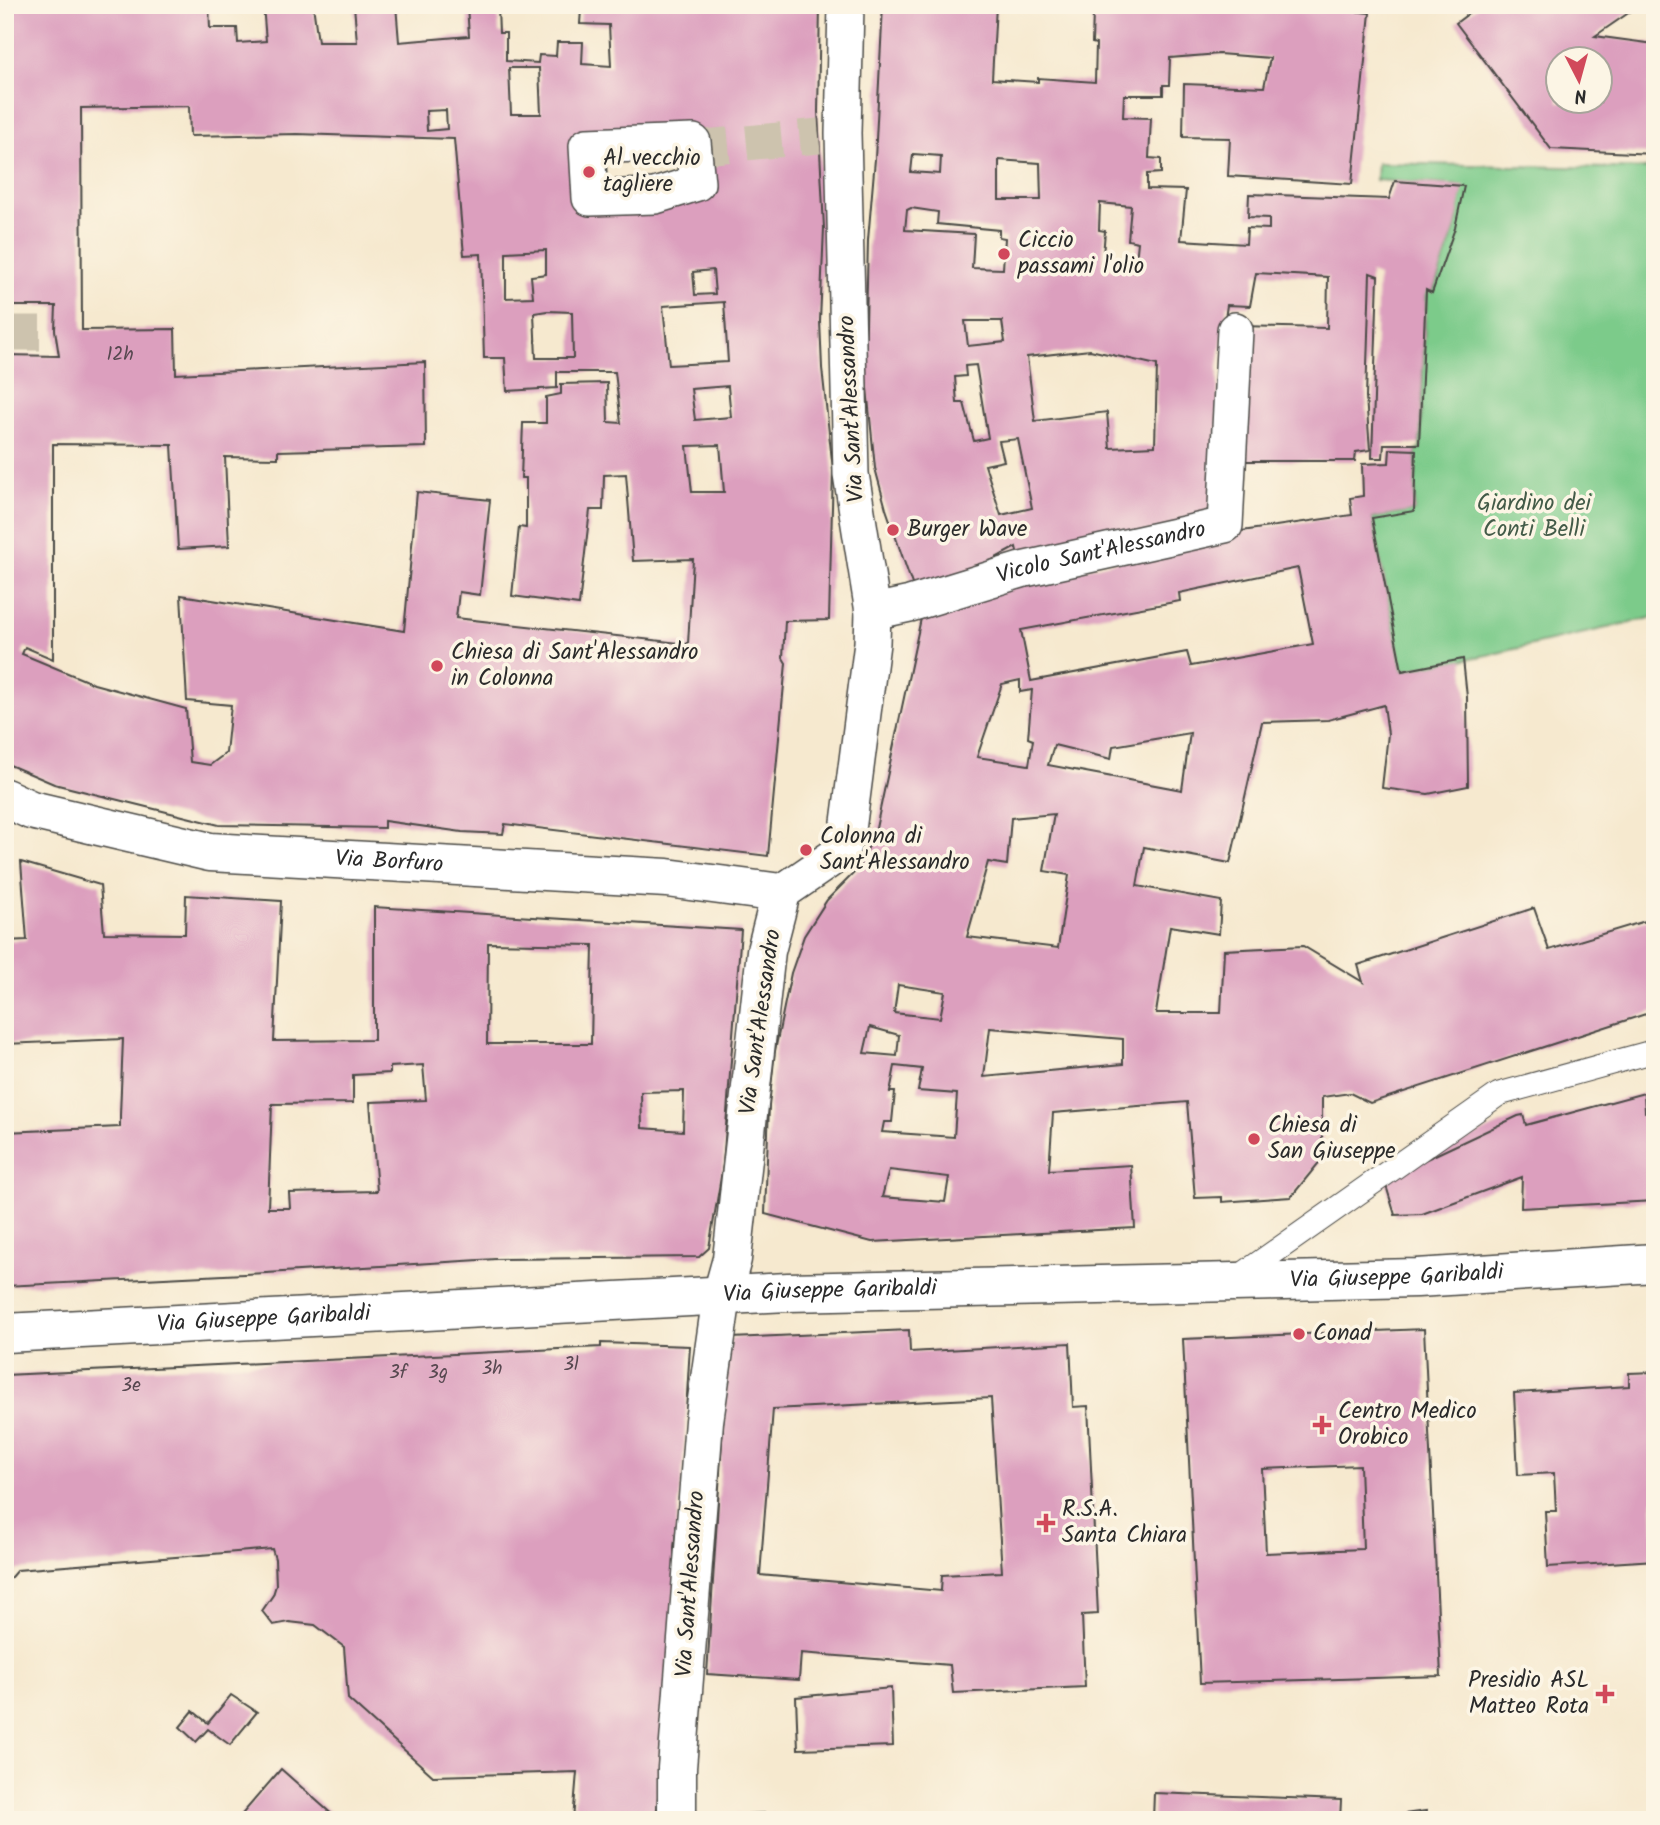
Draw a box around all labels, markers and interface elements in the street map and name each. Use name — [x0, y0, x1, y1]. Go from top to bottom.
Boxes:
north arrow — [1544, 46, 1614, 116]
text: N — [1573, 79, 1588, 110]
place label: Al vecchio tagliere — [603, 141, 701, 203]
marker: Al vecchio tagliere — [581, 164, 597, 180]
place label: Ciccio passami l'olio — [1017, 223, 1144, 285]
marker: Ciccio passami l'olio — [996, 246, 1012, 262]
street label: Via Sant'Alessandro — [829, 315, 875, 503]
house number: 12h — [106, 340, 134, 370]
park label: Giardino dei Conti Belli — [1477, 486, 1593, 548]
place label: Burger Wave — [907, 512, 1027, 548]
street label: Vicolo Sant'Alessandro — [992, 512, 1209, 594]
marker: Burger Wave — [885, 522, 901, 538]
place label: Chiesa di Sant'Alessandro in Colonna — [451, 635, 699, 697]
marker: Chiesa di Sant'Alessandro in Colonna — [429, 658, 445, 674]
place label: Colonna di Sant'Alessandro — [820, 819, 970, 881]
street label: Via Borfuro — [334, 841, 444, 883]
marker: Colonna di Sant'Alessandro — [798, 842, 814, 858]
street label: Via Sant'Alessandro — [730, 927, 792, 1117]
place label: Chiesa di San Giuseppe — [1268, 1108, 1396, 1170]
marker: Chiesa di San Giuseppe — [1246, 1131, 1262, 1147]
street label: Via Giuseppe Garibaldi — [1290, 1254, 1506, 1299]
street label: Via Giuseppe Garibaldi — [722, 1271, 939, 1313]
street label: Via Giuseppe Garibaldi — [156, 1296, 373, 1343]
place label: Conad — [1313, 1316, 1372, 1352]
marker: Conad — [1291, 1326, 1307, 1342]
house number: 3l — [563, 1350, 579, 1380]
house number: 3h — [481, 1354, 503, 1384]
house number: 3f — [389, 1358, 409, 1388]
house number: 3g — [428, 1358, 448, 1388]
house number: 3e — [121, 1371, 141, 1401]
place label: Centro Medico Orobico — [1338, 1394, 1477, 1456]
marker: Centro Medico Orobico — [1312, 1415, 1332, 1435]
street label: Via Sant'Alessandro — [667, 1489, 715, 1679]
place label: R.S.A. Santa Chiara — [1062, 1492, 1187, 1554]
marker: R.S.A. Santa Chiara — [1036, 1513, 1056, 1533]
place label: Presidio ASL Matteo Rota — [1468, 1663, 1589, 1725]
marker: Presidio ASL Matteo Rota — [1595, 1684, 1615, 1704]

